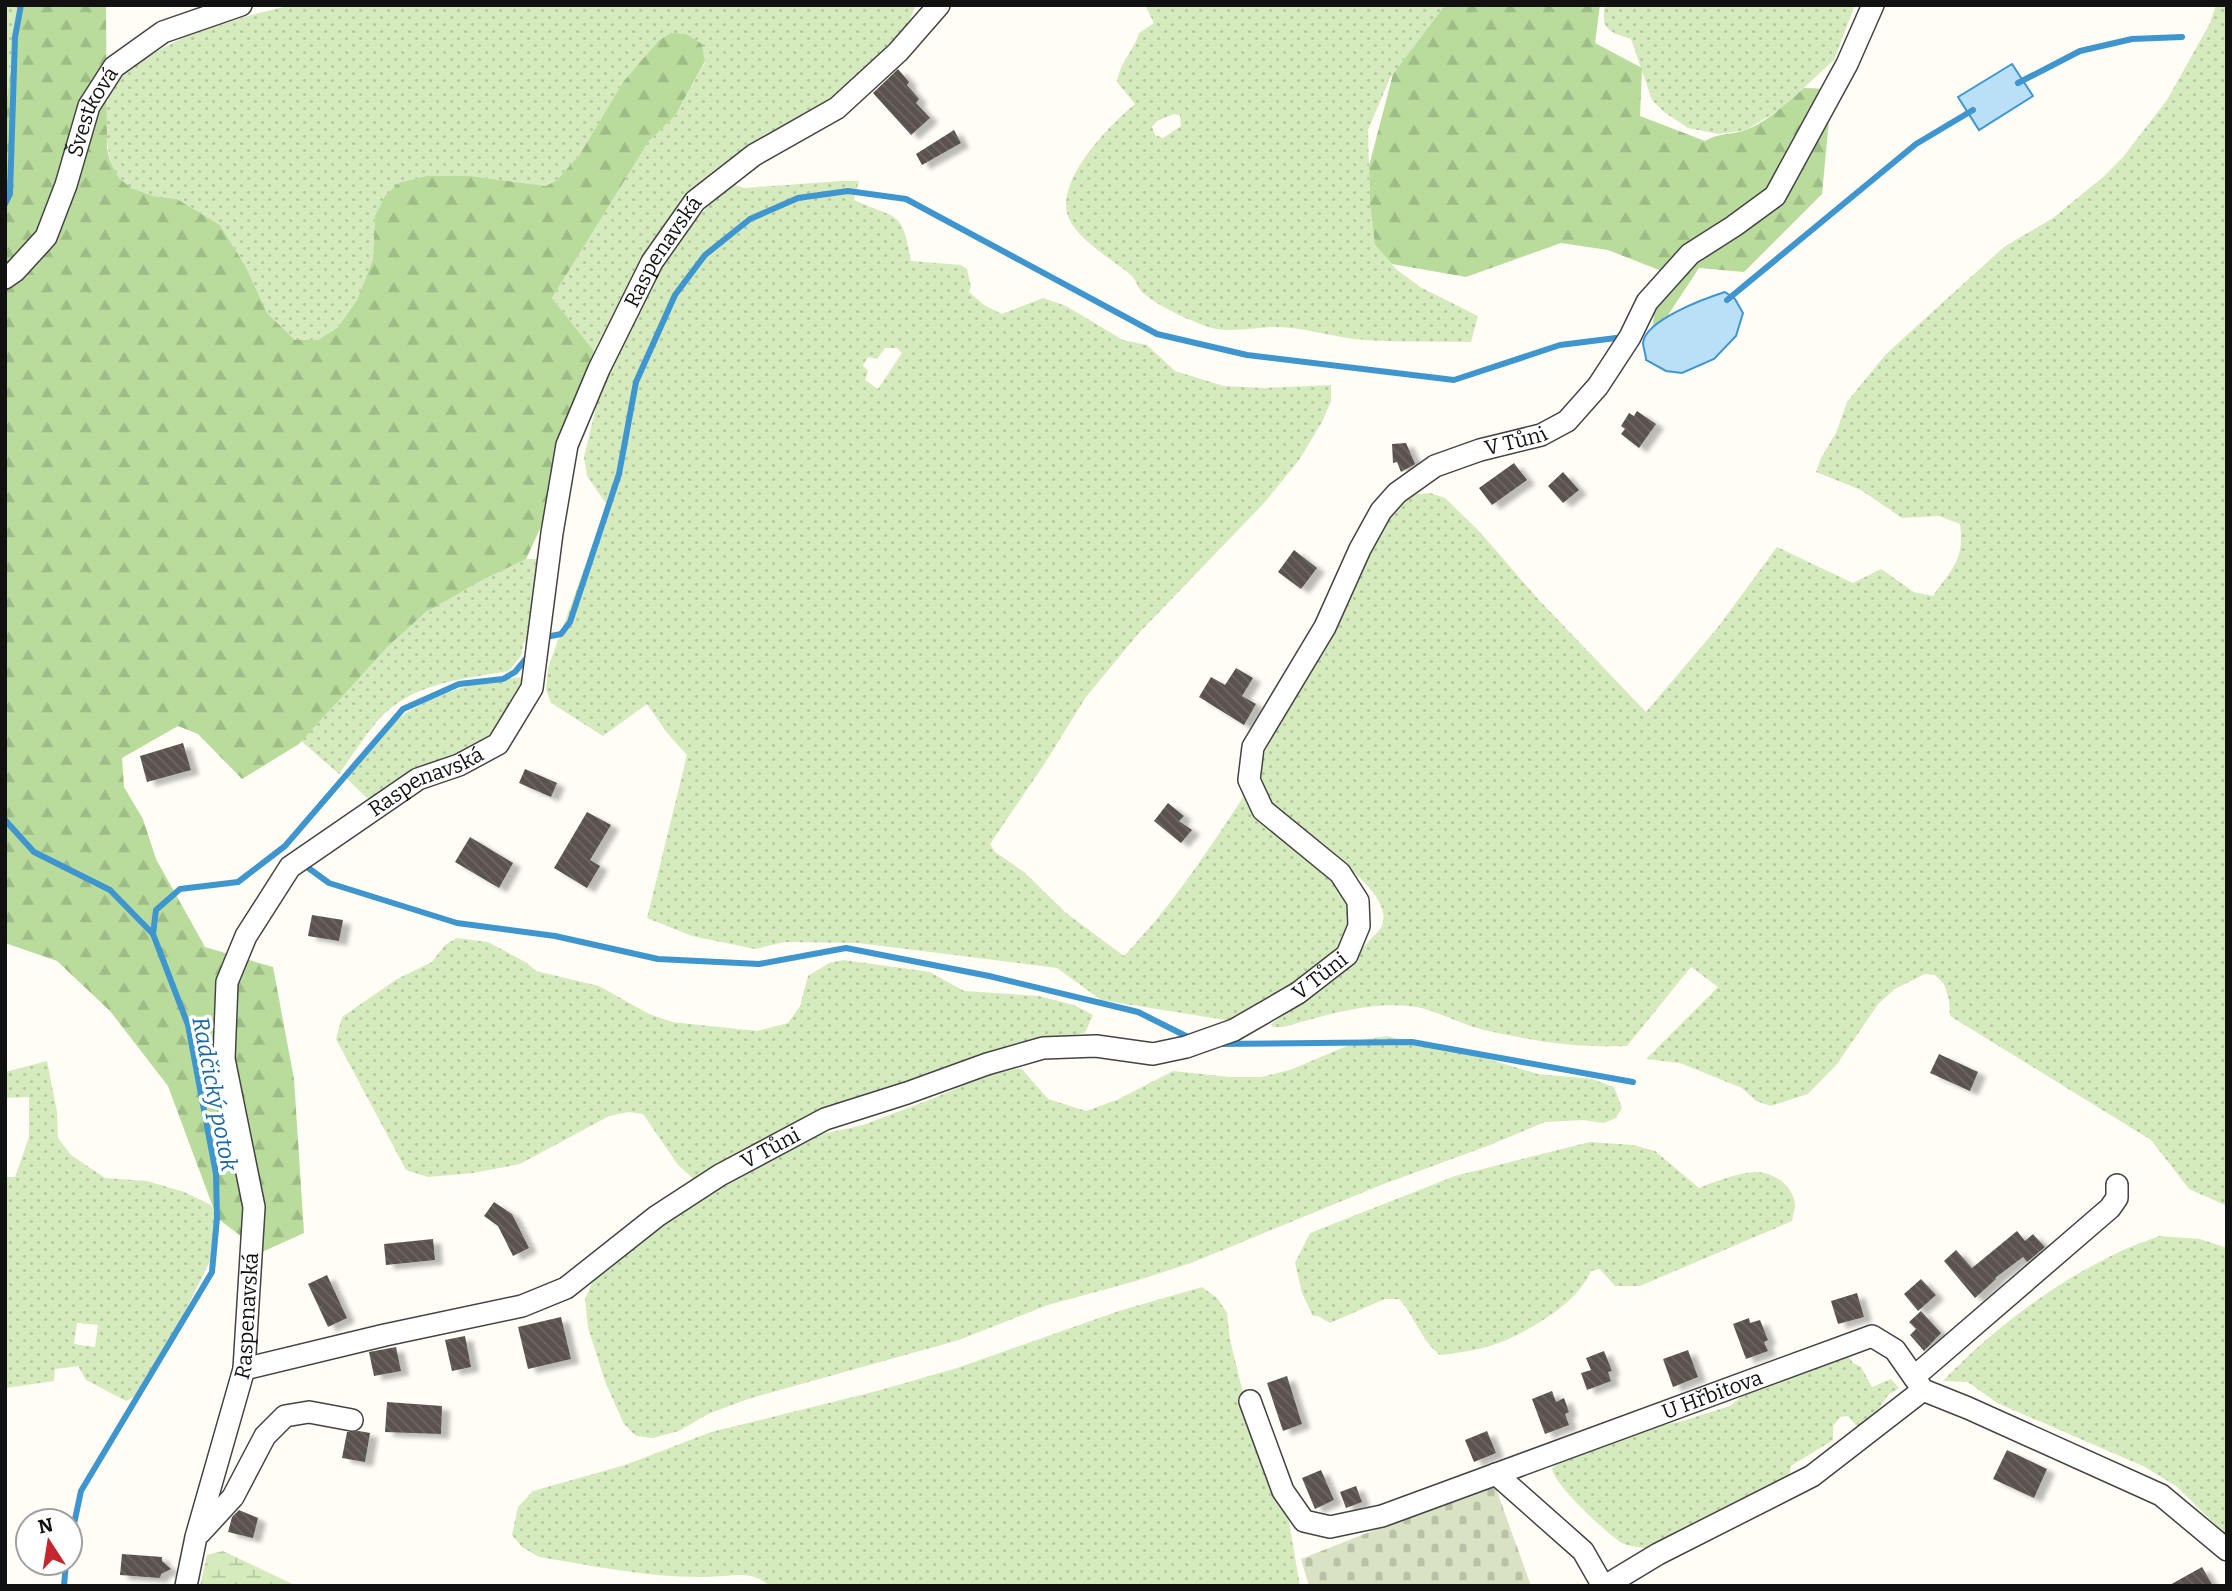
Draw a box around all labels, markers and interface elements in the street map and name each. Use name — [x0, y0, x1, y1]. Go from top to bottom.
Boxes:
street label: Švestková — [62, 62, 124, 160]
street label: Raspenavská — [619, 191, 708, 312]
street label: V Tůni — [1482, 421, 1552, 461]
street label: Raspenavská — [363, 741, 488, 822]
street label: V Tůni — [1287, 946, 1353, 1006]
water label: Radčický potok — [186, 1014, 244, 1174]
street label: V Tůni — [736, 1122, 804, 1174]
street label: Raspenavská — [229, 1251, 264, 1382]
street label: U Hřbitova — [1658, 1364, 1766, 1425]
north arrow — [14, 1507, 84, 1577]
text: N — [36, 1513, 55, 1539]

